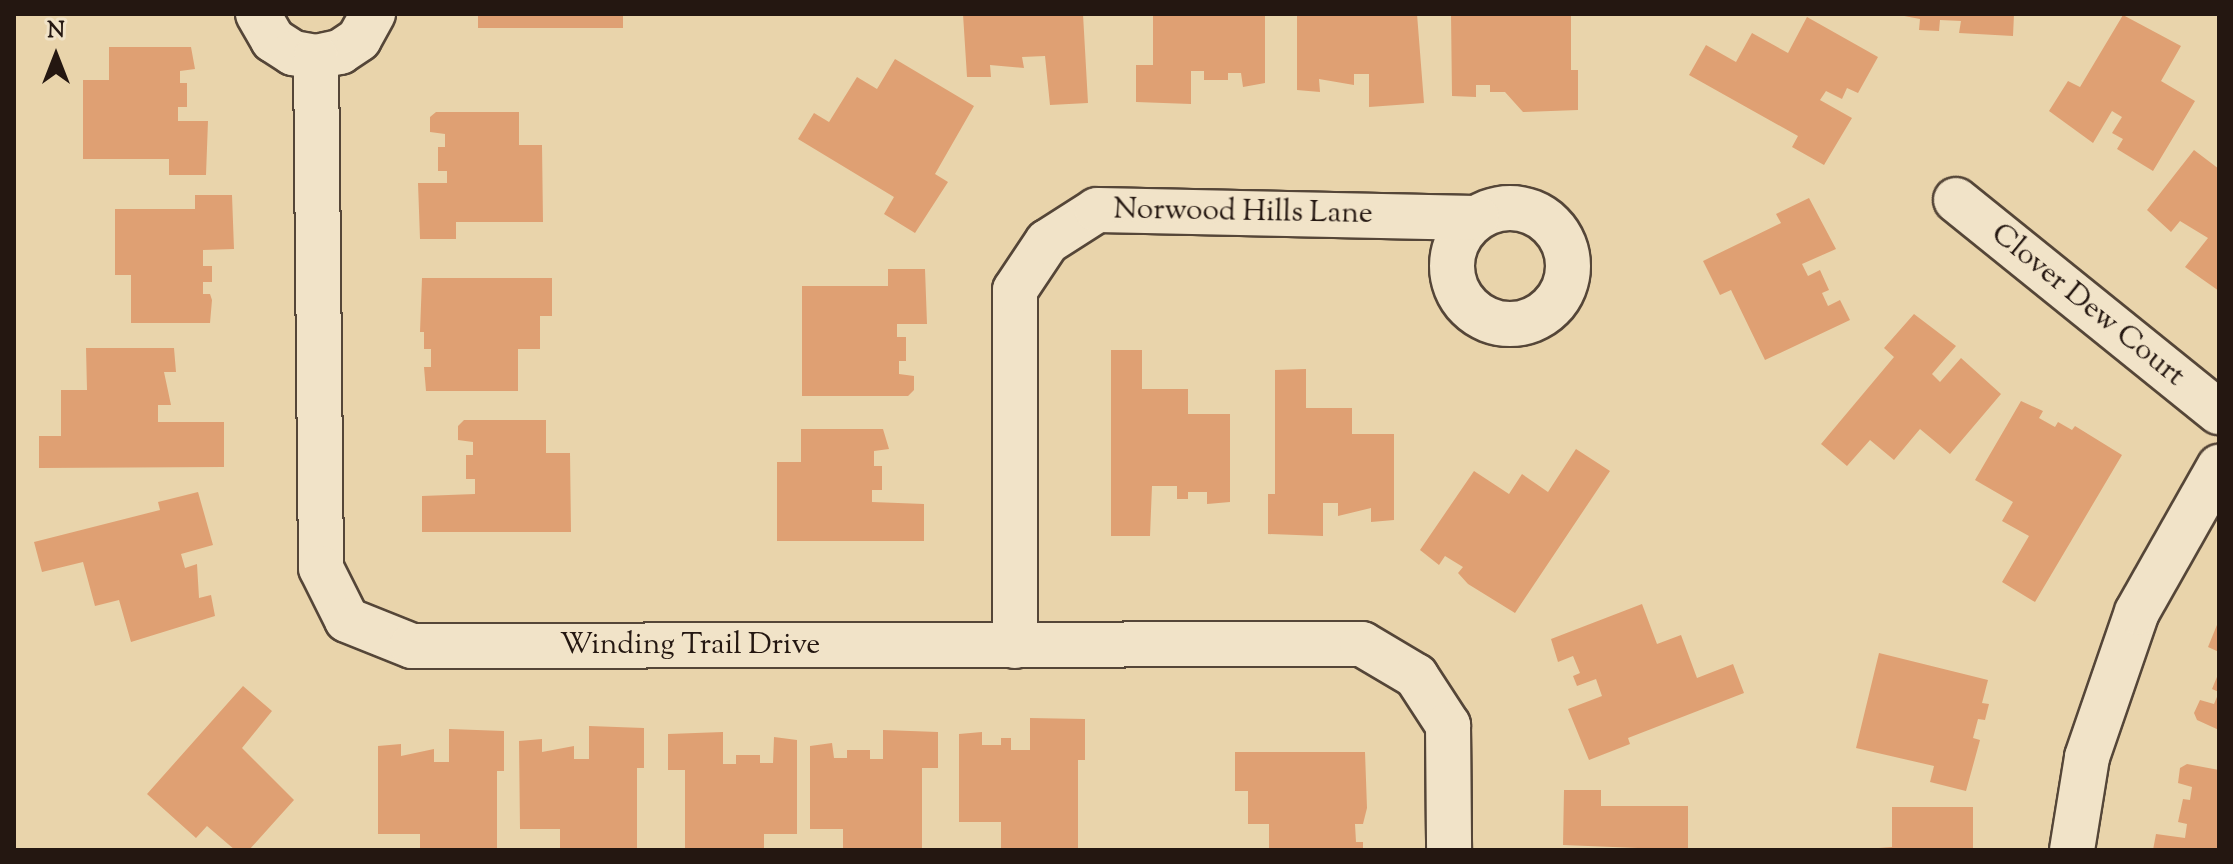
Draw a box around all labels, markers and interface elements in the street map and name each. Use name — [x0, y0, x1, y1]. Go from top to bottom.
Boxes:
north arrow — [16, 16, 96, 96]
text: N — [47, 16, 65, 48]
street label: Norwood Hills Lane — [1113, 193, 1373, 233]
street label: Clover Dew Court — [1983, 217, 2191, 395]
street label: Winding Trail Drive — [560, 628, 820, 664]

